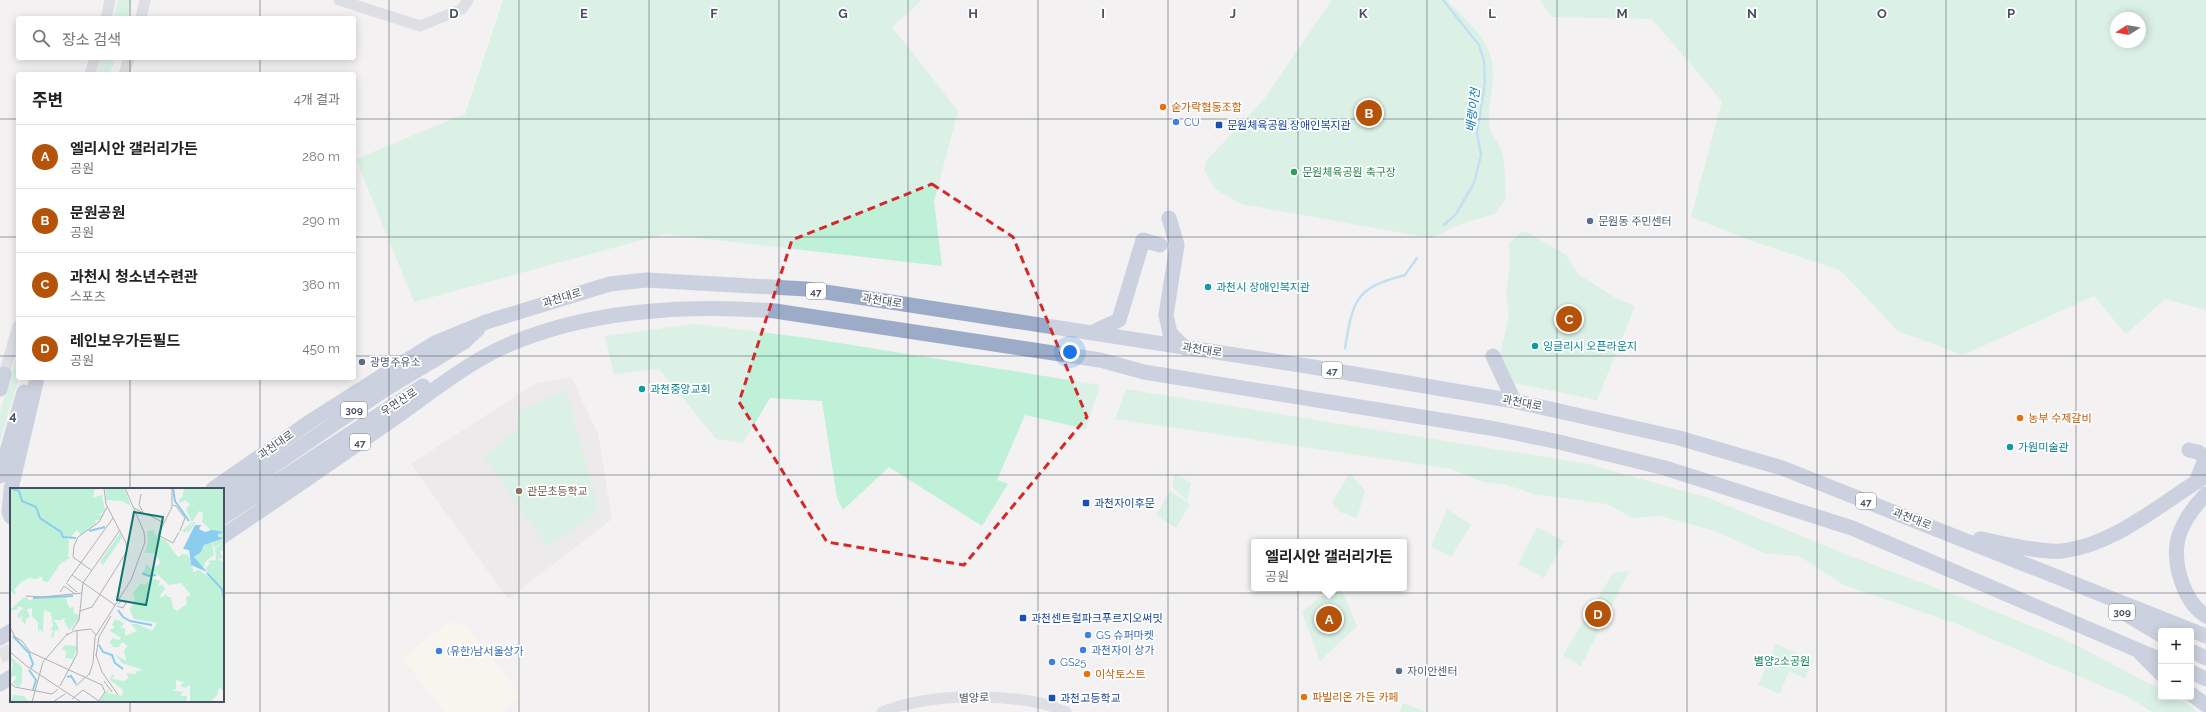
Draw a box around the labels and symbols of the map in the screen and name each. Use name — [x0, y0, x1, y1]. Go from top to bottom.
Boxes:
text: D — [449, 6, 459, 21]
text: E — [580, 6, 588, 21]
text: F — [710, 6, 718, 21]
text: G — [838, 6, 848, 21]
text: H — [968, 6, 978, 21]
text: I — [1101, 6, 1105, 21]
text: J — [1230, 6, 1236, 21]
text: K — [1359, 6, 1368, 21]
text: L — [1488, 6, 1496, 21]
text: M — [1616, 6, 1628, 21]
text: N — [1747, 6, 1757, 21]
text: O — [1877, 6, 1887, 21]
text: P — [2007, 6, 2015, 21]
north arrow — [2110, 12, 2146, 48]
water label: 배랭이천 — [1463, 85, 1483, 133]
pin: B — [1356, 98, 1382, 128]
place label: 숟가락협동조합 — [1171, 101, 1242, 114]
marker: 숟가락협동조합 — [1158, 102, 1168, 112]
place label: CU — [1184, 116, 1200, 129]
marker: CU — [1171, 117, 1181, 127]
place label: 문원체육공원.장애인복지관 — [1227, 119, 1351, 132]
marker: 문원체육공원.장애인복지관 — [1214, 120, 1224, 130]
place label: 문원체육공원 축구장 — [1302, 166, 1396, 179]
marker: 문원체육공원 축구장 — [1289, 167, 1299, 177]
place label: 문원동 주민센터 — [1598, 215, 1672, 228]
marker: 문원동 주민센터 — [1585, 216, 1595, 226]
place label: 과천시 장애인복지관 — [1216, 281, 1310, 294]
marker: 과천시 장애인복지관 — [1203, 282, 1213, 292]
road number: 47 — [806, 283, 826, 299]
street label: 과천대로 — [541, 286, 583, 310]
street label: 과천대로 — [861, 291, 903, 311]
pin: C — [1556, 304, 1582, 334]
street label: 과천대로 — [1181, 340, 1223, 360]
place label: 잉글리시 오픈라운지 — [1543, 340, 1637, 353]
marker: 잉글리시 오픈라운지 — [1530, 341, 1540, 351]
your location — [1060, 342, 1080, 362]
place label: 광명주유소 — [370, 356, 421, 369]
marker: 광명주유소 — [357, 357, 367, 367]
road number: 47 — [1322, 362, 1342, 378]
place label: 과천중앙교회 — [650, 383, 711, 396]
marker: 과천중앙교회 — [637, 384, 647, 394]
street label: 우면산로 — [378, 386, 420, 418]
street label: 과천대로 — [1501, 393, 1543, 413]
road number: 309 — [341, 402, 367, 418]
text: 4 — [9, 408, 17, 423]
place label: 농부 수제갈비 — [2028, 412, 2092, 425]
marker: 농부 수제갈비 — [2015, 413, 2025, 423]
street label: 과천대로 — [256, 428, 296, 462]
road number: 47 — [350, 434, 370, 450]
place label: 가원미술관 — [2018, 441, 2069, 454]
marker: 가원미술관 — [2005, 442, 2015, 452]
place label: 관문초등학교 — [527, 485, 588, 498]
marker: 관문초등학교 — [514, 486, 524, 496]
inset map — [10, 488, 224, 702]
road number: 47 — [1856, 493, 1876, 509]
place label: 과천자이후문 — [1094, 497, 1155, 510]
marker: 과천자이후문 — [1081, 498, 1091, 508]
street label: 과천대로 — [1891, 506, 1933, 532]
pin: D — [1585, 599, 1611, 629]
pin: A — [1316, 604, 1342, 634]
road number: 309 — [2109, 604, 2135, 620]
place label: 과천센트럴파크푸르지오써밋 — [1031, 612, 1163, 625]
marker: 과천센트럴파크푸르지오써밋 — [1018, 613, 1028, 623]
place label: GS 슈퍼마켓 — [1096, 629, 1154, 642]
marker: GS 슈퍼마켓 — [1083, 630, 1093, 640]
place label: 과천자이 상가 — [1091, 644, 1155, 657]
place label: (유한)남서울상가 — [447, 645, 524, 658]
marker: 과천자이 상가 — [1078, 645, 1088, 655]
marker: (유한)남서울상가 — [434, 646, 444, 656]
park label: 별양2소공원 — [1754, 655, 1810, 668]
place label: GS25 — [1060, 656, 1086, 669]
marker: GS25 — [1047, 657, 1057, 667]
place label: 자이안센터 — [1407, 665, 1458, 678]
marker: 자이안센터 — [1394, 666, 1404, 676]
place label: 이삭토스트 — [1095, 668, 1146, 681]
marker: 이삭토스트 — [1082, 669, 1092, 679]
street label: 별양로 — [959, 691, 989, 705]
place label: 파빌리온 가든 카페 — [1312, 691, 1399, 704]
place label: 과천고등학교 — [1060, 692, 1121, 705]
marker: 파빌리온 가든 카페 — [1299, 692, 1309, 702]
marker: 과천고등학교 — [1047, 693, 1057, 703]

